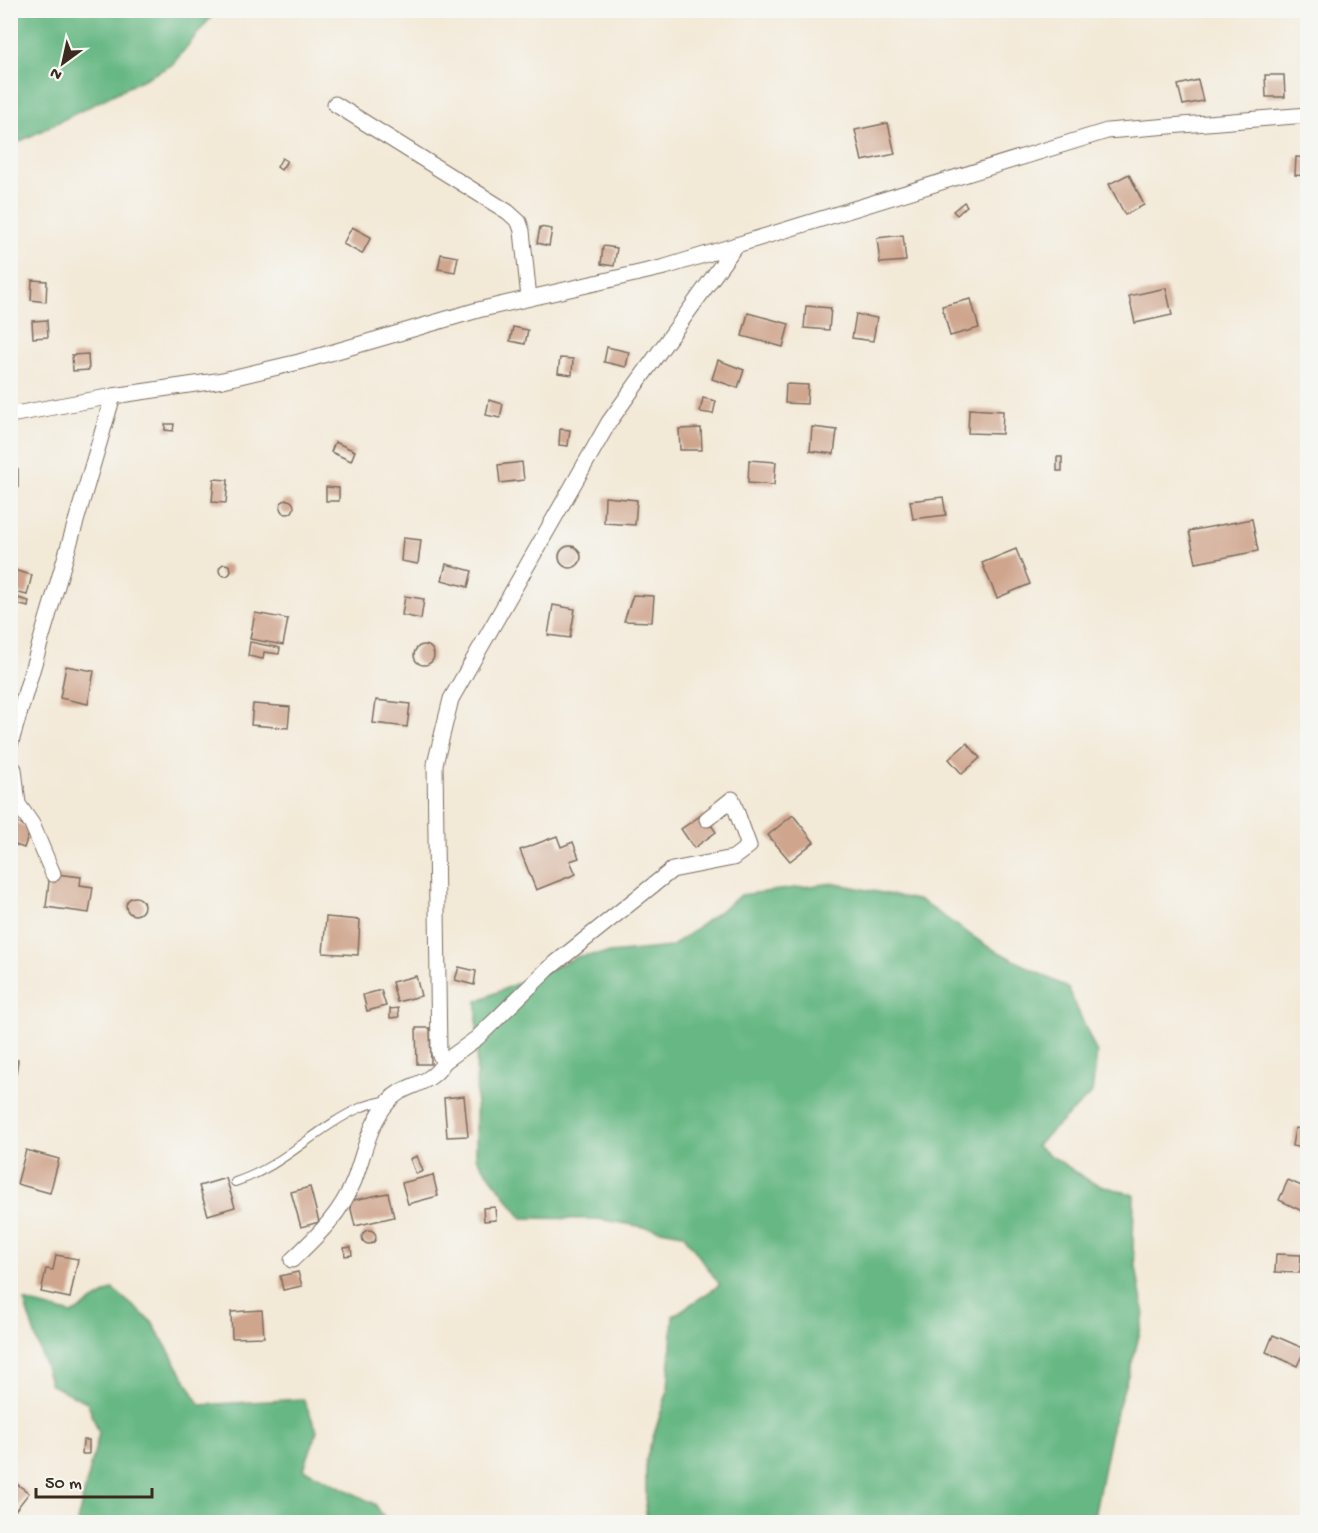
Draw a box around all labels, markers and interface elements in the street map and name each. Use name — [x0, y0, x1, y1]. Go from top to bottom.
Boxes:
north arrow — [33, 33, 93, 93]
text: N — [47, 62, 66, 83]
scale bar — [36, 1461, 152, 1499]
text: 50 m — [45, 1474, 82, 1495]

